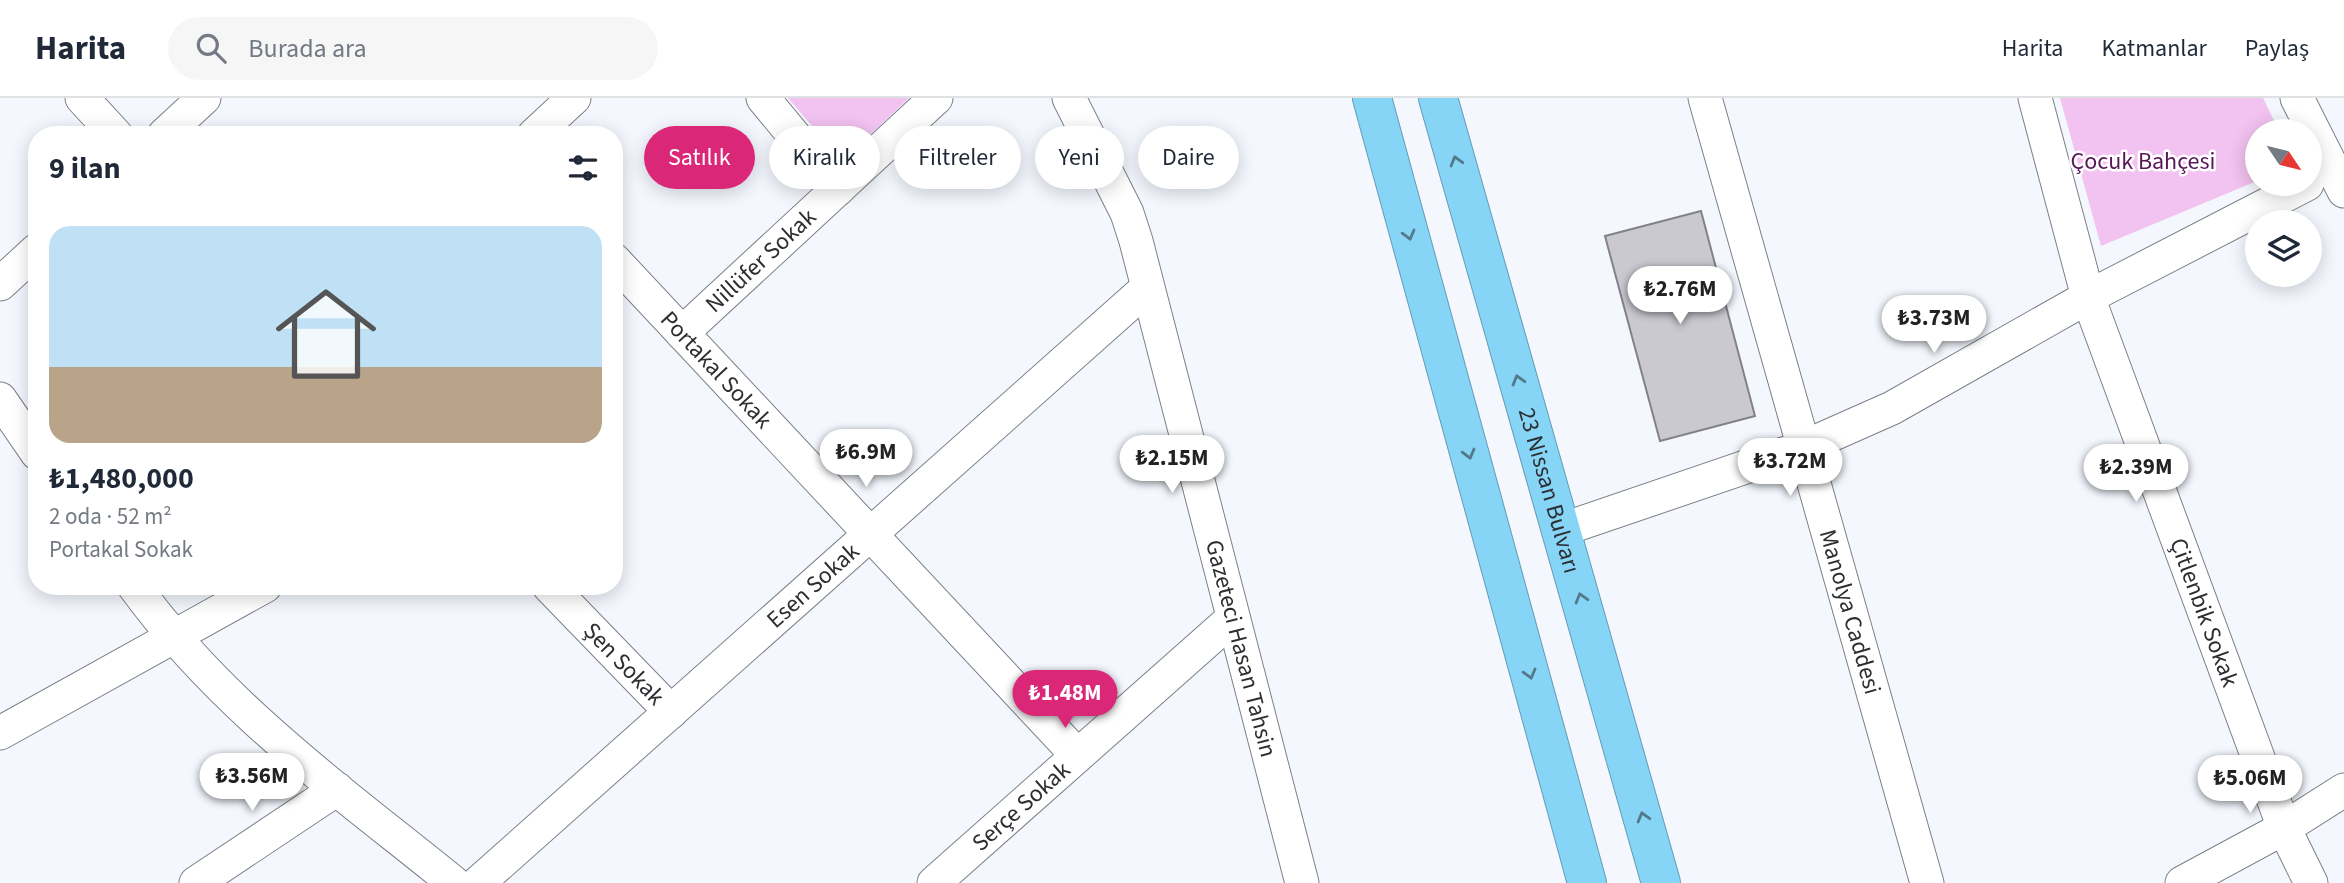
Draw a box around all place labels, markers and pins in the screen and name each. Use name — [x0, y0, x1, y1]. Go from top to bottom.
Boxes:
pin: ₺2.76M — [1623, 266, 1737, 326]
pin: ₺3.73M — [1877, 296, 1991, 355]
pin: ₺6.9M — [817, 430, 915, 489]
pin: ₺2.15M — [1115, 436, 1229, 495]
pin: ₺3.72M — [1733, 438, 1847, 498]
pin: ₺2.39M — [2079, 444, 2193, 504]
pin: ₺1.48M — [1008, 670, 1122, 730]
pin: ₺3.56M — [195, 754, 309, 813]
pin: ₺5.06M — [2193, 756, 2307, 815]

